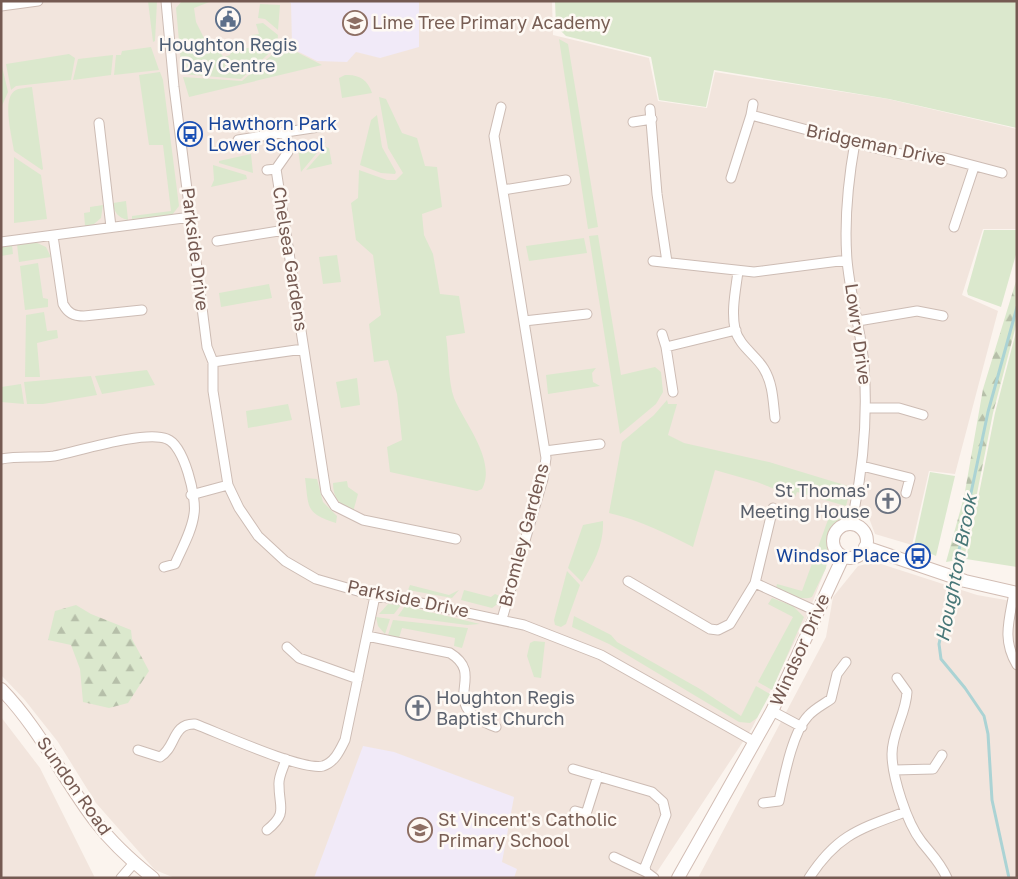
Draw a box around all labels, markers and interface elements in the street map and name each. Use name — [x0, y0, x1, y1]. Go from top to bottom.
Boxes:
public building icon: Houghton Regis Day Centre — [215, 6, 241, 32]
school or university icon: Lime Tree Primary Academy — [342, 10, 368, 36]
place label: Lime Tree Primary Academy — [372, 11, 611, 33]
place label: Houghton Regis Day Centre — [159, 33, 297, 76]
place label: Hawthorn Park Lower School — [208, 112, 337, 155]
street label: Bridgeman Drive — [804, 118, 948, 170]
bus stop icon: Hawthorn Park Lower School — [177, 121, 203, 147]
street label: Chelsea Gardens — [269, 185, 313, 333]
street label: Parkside Drive — [178, 186, 214, 312]
street label: Lowry Drive — [841, 282, 877, 386]
street label: Bromley Gardens — [493, 461, 553, 609]
place label: St Thomas' Meeting House — [740, 479, 870, 522]
church icon: St Thomas' Meeting House — [875, 488, 901, 514]
water label: Houghton Brook — [930, 490, 981, 643]
bus stop icon: Windsor Place — [905, 543, 931, 569]
place label: Windsor Place — [776, 544, 900, 566]
street label: Parkside Drive — [345, 574, 471, 622]
street label: Windsor Drive — [764, 590, 834, 709]
place label: Houghton Regis Baptist Church — [436, 686, 575, 729]
church icon: Houghton Regis Baptist Church — [405, 695, 431, 721]
street label: Sundon Road — [33, 732, 117, 839]
place label: St Vincent's Catholic Primary School — [438, 808, 617, 851]
school or university icon: St Vincent's Catholic Primary School — [407, 817, 433, 843]

